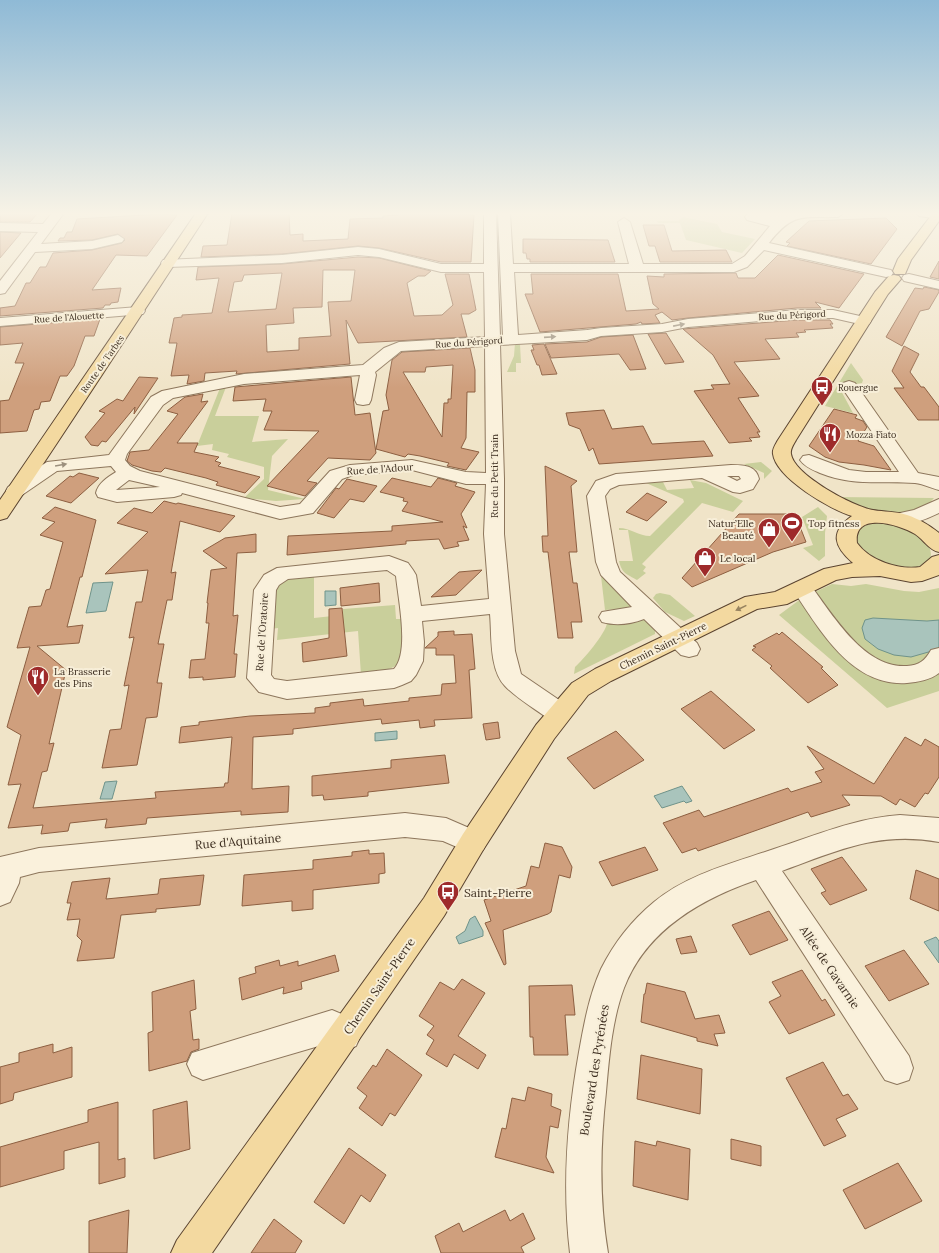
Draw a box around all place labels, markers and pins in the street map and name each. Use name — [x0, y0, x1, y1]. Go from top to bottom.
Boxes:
bus stop icon: Rouergue — [809, 374, 835, 407]
place label: Rouergue — [838, 382, 878, 393]
restaurant icon: Mozza Fiato — [817, 421, 843, 454]
place label: Mozza Fiato — [846, 429, 896, 440]
sports icon: Top fitness — [779, 510, 805, 543]
shop icon: Natur’Elle Beauté — [756, 516, 782, 549]
place label: Natur’Elle Beauté — [708, 517, 755, 542]
place label: Top fitness — [808, 517, 860, 530]
shop icon: Le local — [692, 545, 718, 578]
place label: Le local — [720, 552, 756, 565]
restaurant icon: La Brasserie des Pins — [25, 664, 51, 697]
place label: La Brasserie des Pins — [54, 665, 111, 690]
bus stop icon: Saint-Pierre — [435, 879, 461, 912]
place label: Saint-Pierre — [464, 885, 532, 900]

